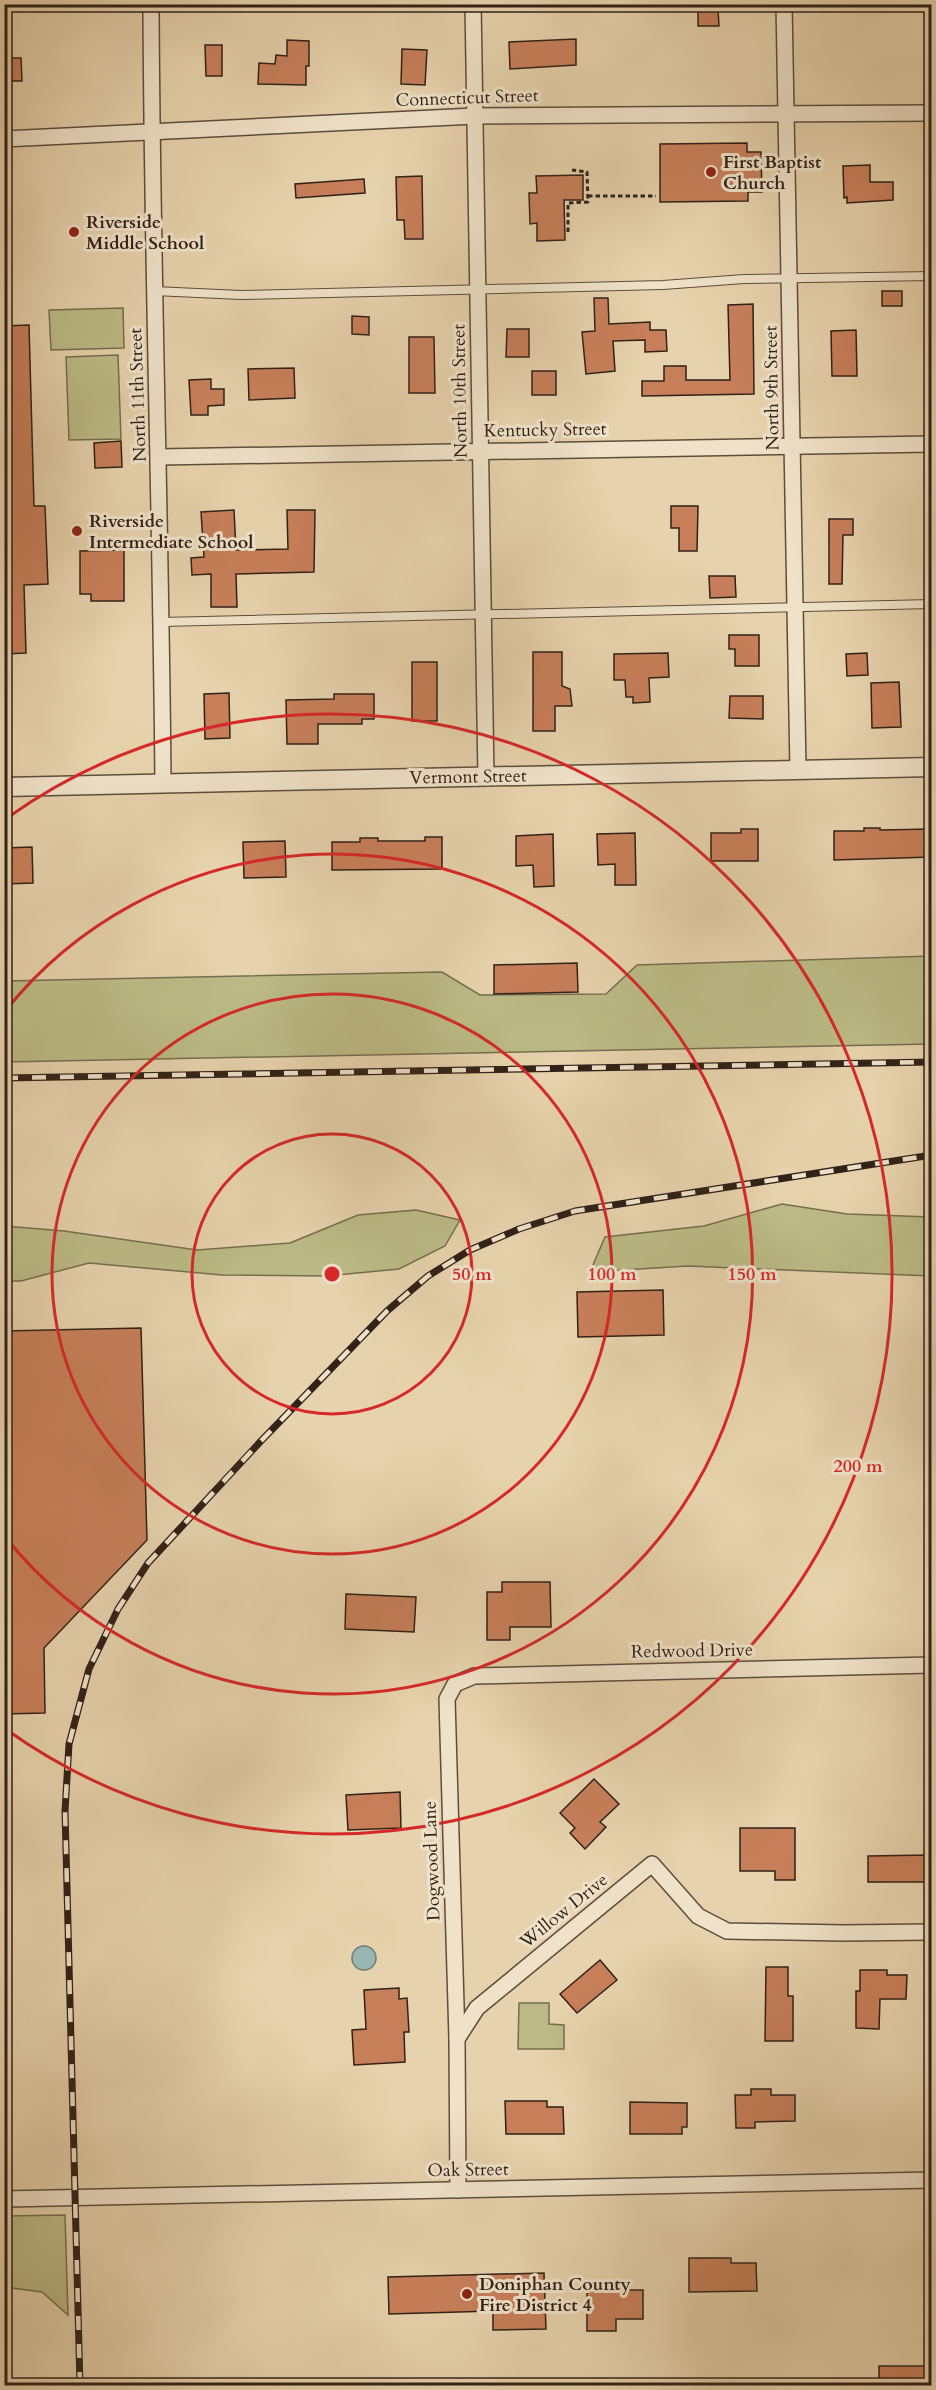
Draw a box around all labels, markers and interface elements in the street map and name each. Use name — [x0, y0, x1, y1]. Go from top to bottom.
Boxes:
street label: Connecticut Street — [395, 83, 539, 113]
place label: First Baptist Church — [723, 150, 822, 196]
marker: First Baptist Church — [704, 165, 718, 179]
place label: Riverside Middle School — [86, 210, 204, 256]
marker: Riverside Middle School — [67, 225, 81, 239]
street label: North 10th Street — [446, 323, 474, 458]
street label: North 9th Street — [758, 325, 786, 451]
street label: North 11th Street — [123, 327, 153, 462]
street label: Kentucky Street — [483, 416, 607, 444]
place label: Riverside Intermediate School — [89, 509, 253, 555]
marker: Riverside Intermediate School — [70, 524, 84, 538]
street label: Vermont Street — [409, 763, 527, 791]
text: 50 m — [452, 1262, 492, 1287]
text: 100 m — [587, 1262, 637, 1287]
text: 150 m — [727, 1262, 777, 1287]
centre of rings — [322, 1264, 342, 1284]
text: 200 m — [833, 1454, 883, 1479]
street label: Redwood Drive — [631, 1637, 753, 1665]
street label: Dogwood Lane — [417, 1801, 447, 1921]
street label: Willow Drive — [514, 1868, 613, 1955]
street label: Oak Street — [427, 2157, 509, 2183]
place label: Doniphan County Fire District 4 — [479, 2272, 632, 2318]
marker: Doniphan County Fire District 4 — [460, 2287, 474, 2301]

